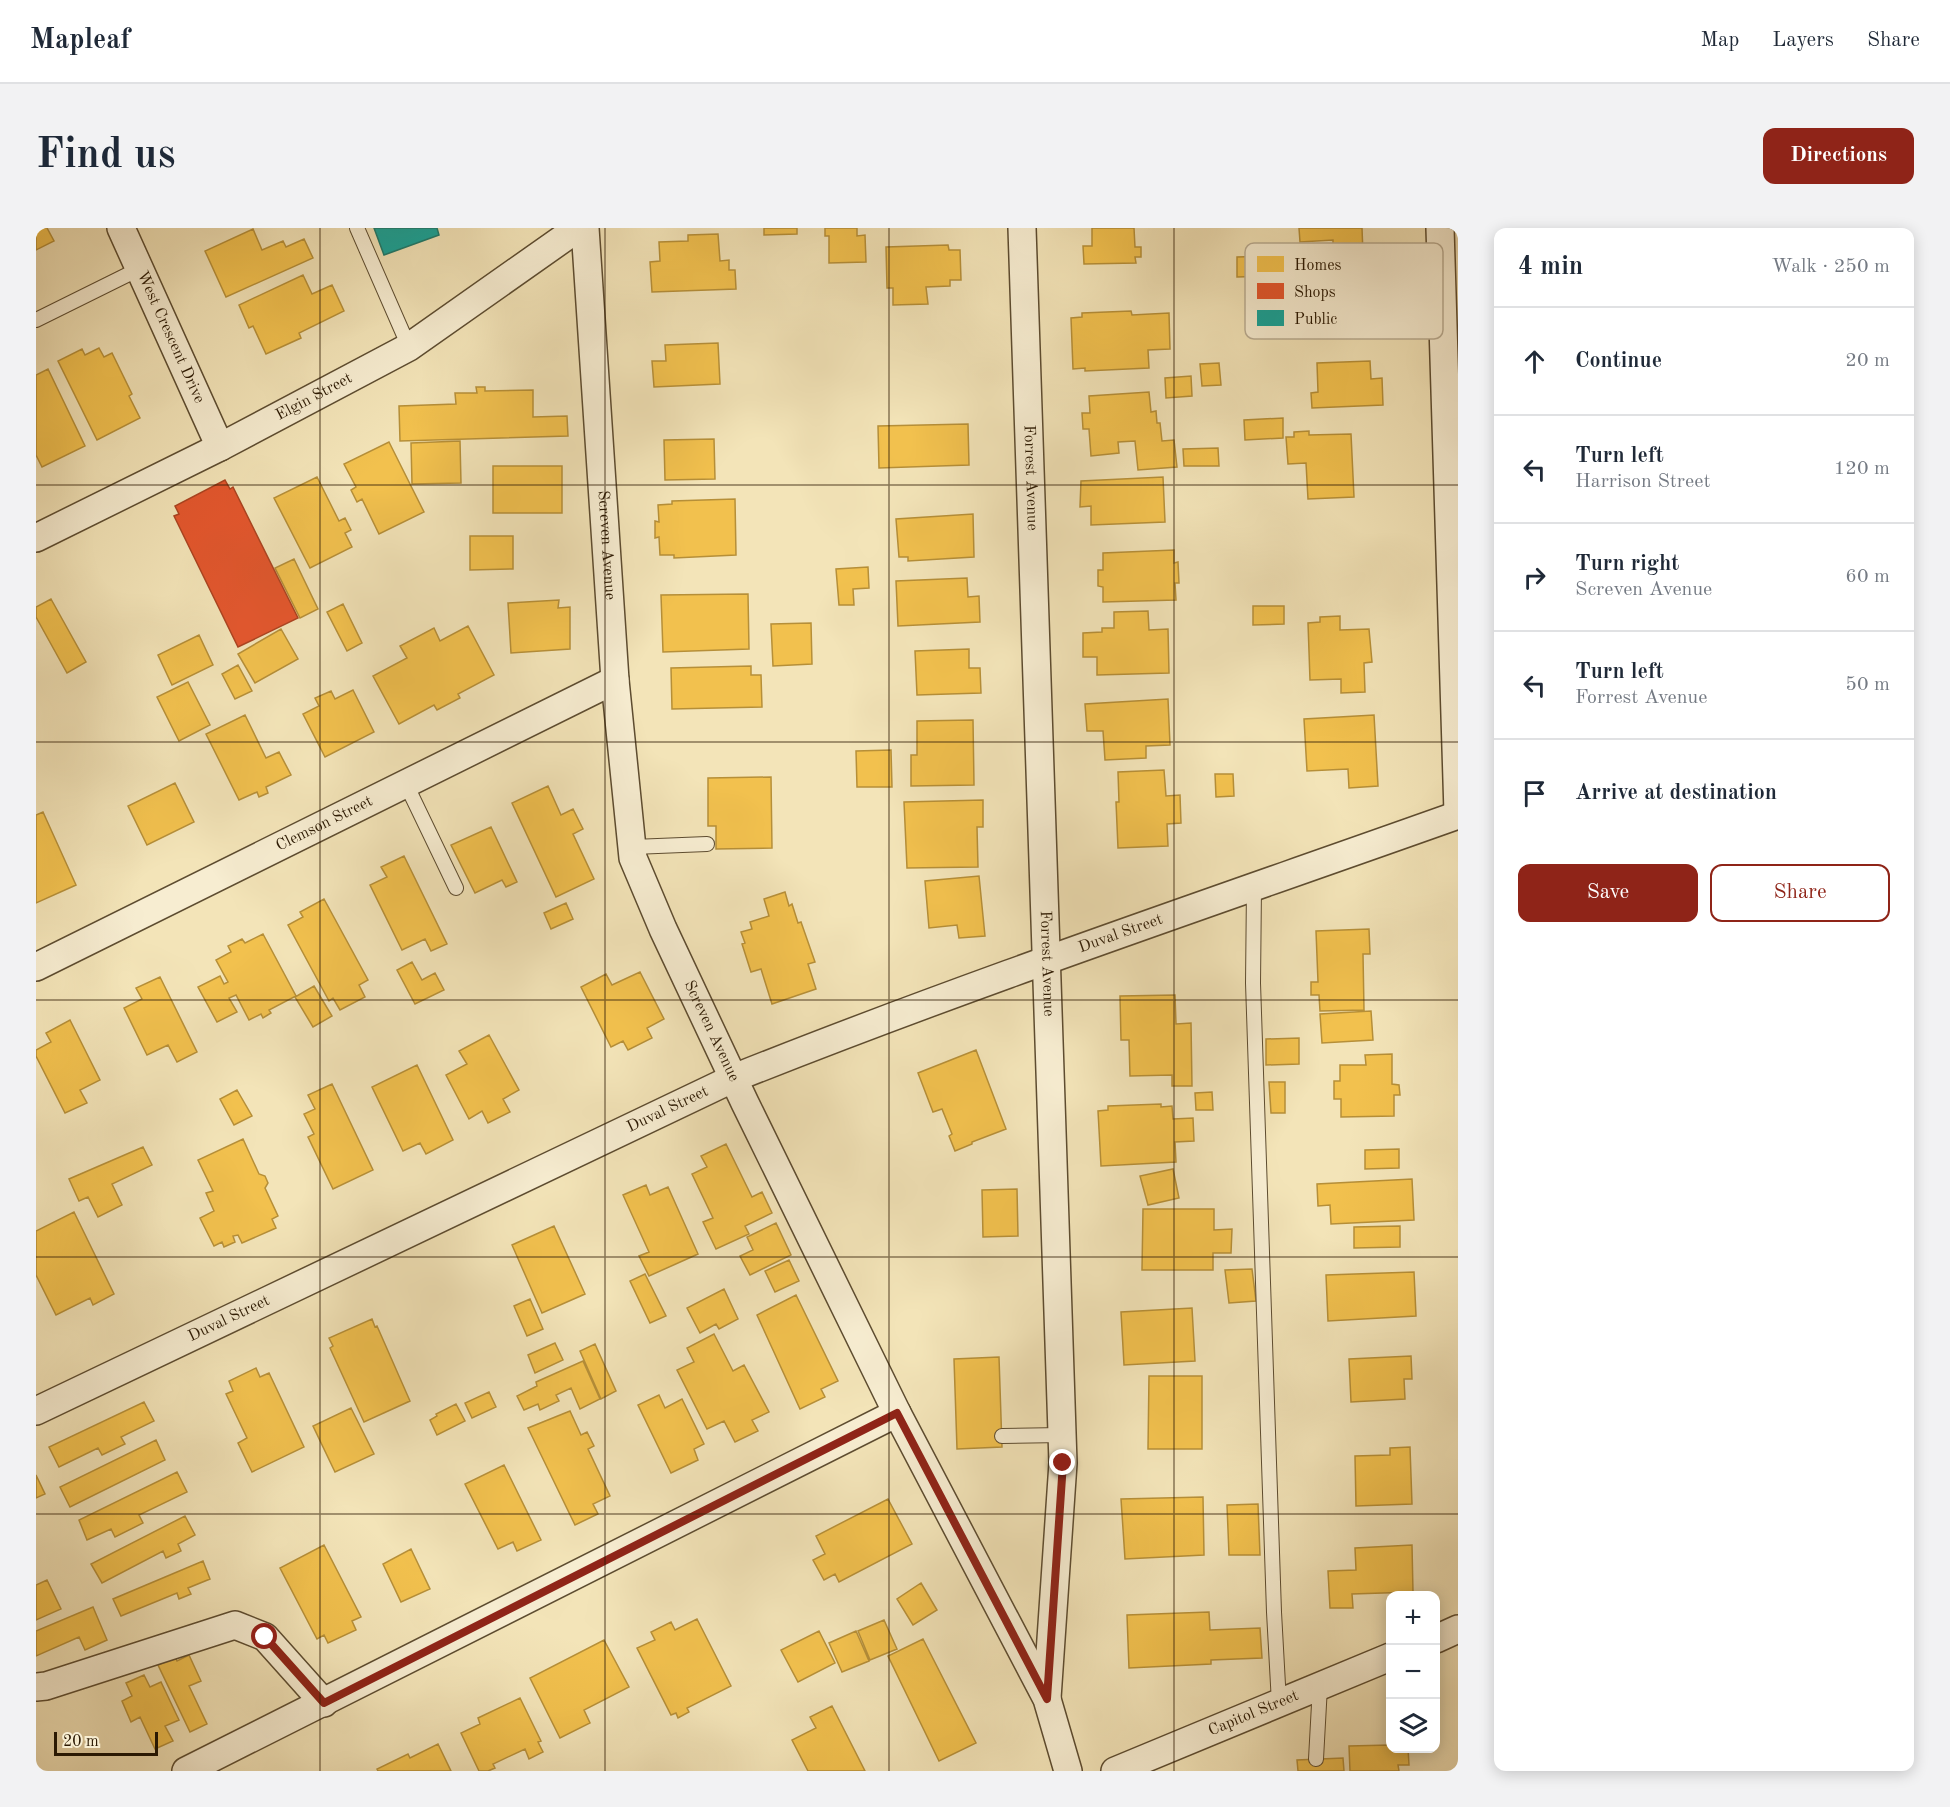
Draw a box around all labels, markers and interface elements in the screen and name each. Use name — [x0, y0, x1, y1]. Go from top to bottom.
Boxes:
text: Mapleaf — [30, 27, 130, 55]
text: Map — [1700, 30, 1739, 51]
text: Layers — [1772, 30, 1834, 51]
text: Share — [1867, 30, 1920, 51]
button: Directions — [1763, 128, 1914, 184]
text: Find us — [36, 135, 175, 177]
legend — [1245, 243, 1443, 339]
text: 4 min — [1518, 254, 1583, 280]
text: Walk · 250 m — [1771, 257, 1890, 277]
text: Homes — [1294, 258, 1342, 274]
street label: West Crescent Drive — [134, 269, 207, 406]
text: Shops — [1294, 285, 1336, 301]
text: Public — [1294, 312, 1337, 328]
icon: ahead — [1518, 345, 1551, 378]
text: Continue — [1575, 350, 1662, 372]
text: 20 m — [1845, 351, 1890, 371]
street label: Elgin Street — [274, 370, 356, 424]
street label: Forrest Avenue — [1021, 425, 1040, 531]
text: Turn left — [1575, 445, 1664, 467]
icon: left — [1518, 453, 1551, 486]
text: 120 m — [1834, 459, 1890, 479]
text: Harrison Street — [1575, 472, 1710, 492]
street label: Screven Avenue — [594, 490, 618, 601]
text: Turn right — [1575, 553, 1679, 575]
icon: right — [1518, 561, 1551, 594]
text: 60 m — [1845, 567, 1890, 587]
text: Screven Avenue — [1575, 580, 1712, 600]
text: Turn left — [1575, 661, 1664, 683]
icon: left — [1518, 669, 1551, 702]
text: 50 m — [1845, 675, 1890, 695]
text: Forrest Avenue — [1575, 688, 1707, 708]
icon: arrive — [1518, 777, 1551, 810]
text: Arrive at destination — [1575, 782, 1777, 804]
street label: Clemson Street — [274, 793, 376, 855]
button: Save — [1518, 864, 1698, 922]
button: Share — [1710, 864, 1890, 922]
street label: Forrest Avenue — [1037, 910, 1056, 1017]
street label: Duval Street — [1076, 911, 1165, 956]
street label: Screven Avenue — [681, 978, 742, 1084]
street label: Duval Street — [625, 1083, 711, 1136]
street label: Duval Street — [186, 1292, 273, 1345]
route end — [1049, 1449, 1075, 1475]
map controls — [1386, 1591, 1440, 1753]
button: + — [1386, 1591, 1440, 1645]
route start — [251, 1623, 277, 1649]
button: − — [1386, 1645, 1440, 1699]
street label: Capitol Street — [1206, 1688, 1301, 1739]
button: layers — [1386, 1699, 1440, 1753]
scale bar — [54, 1729, 158, 1756]
text: 20 m — [63, 1734, 99, 1750]

